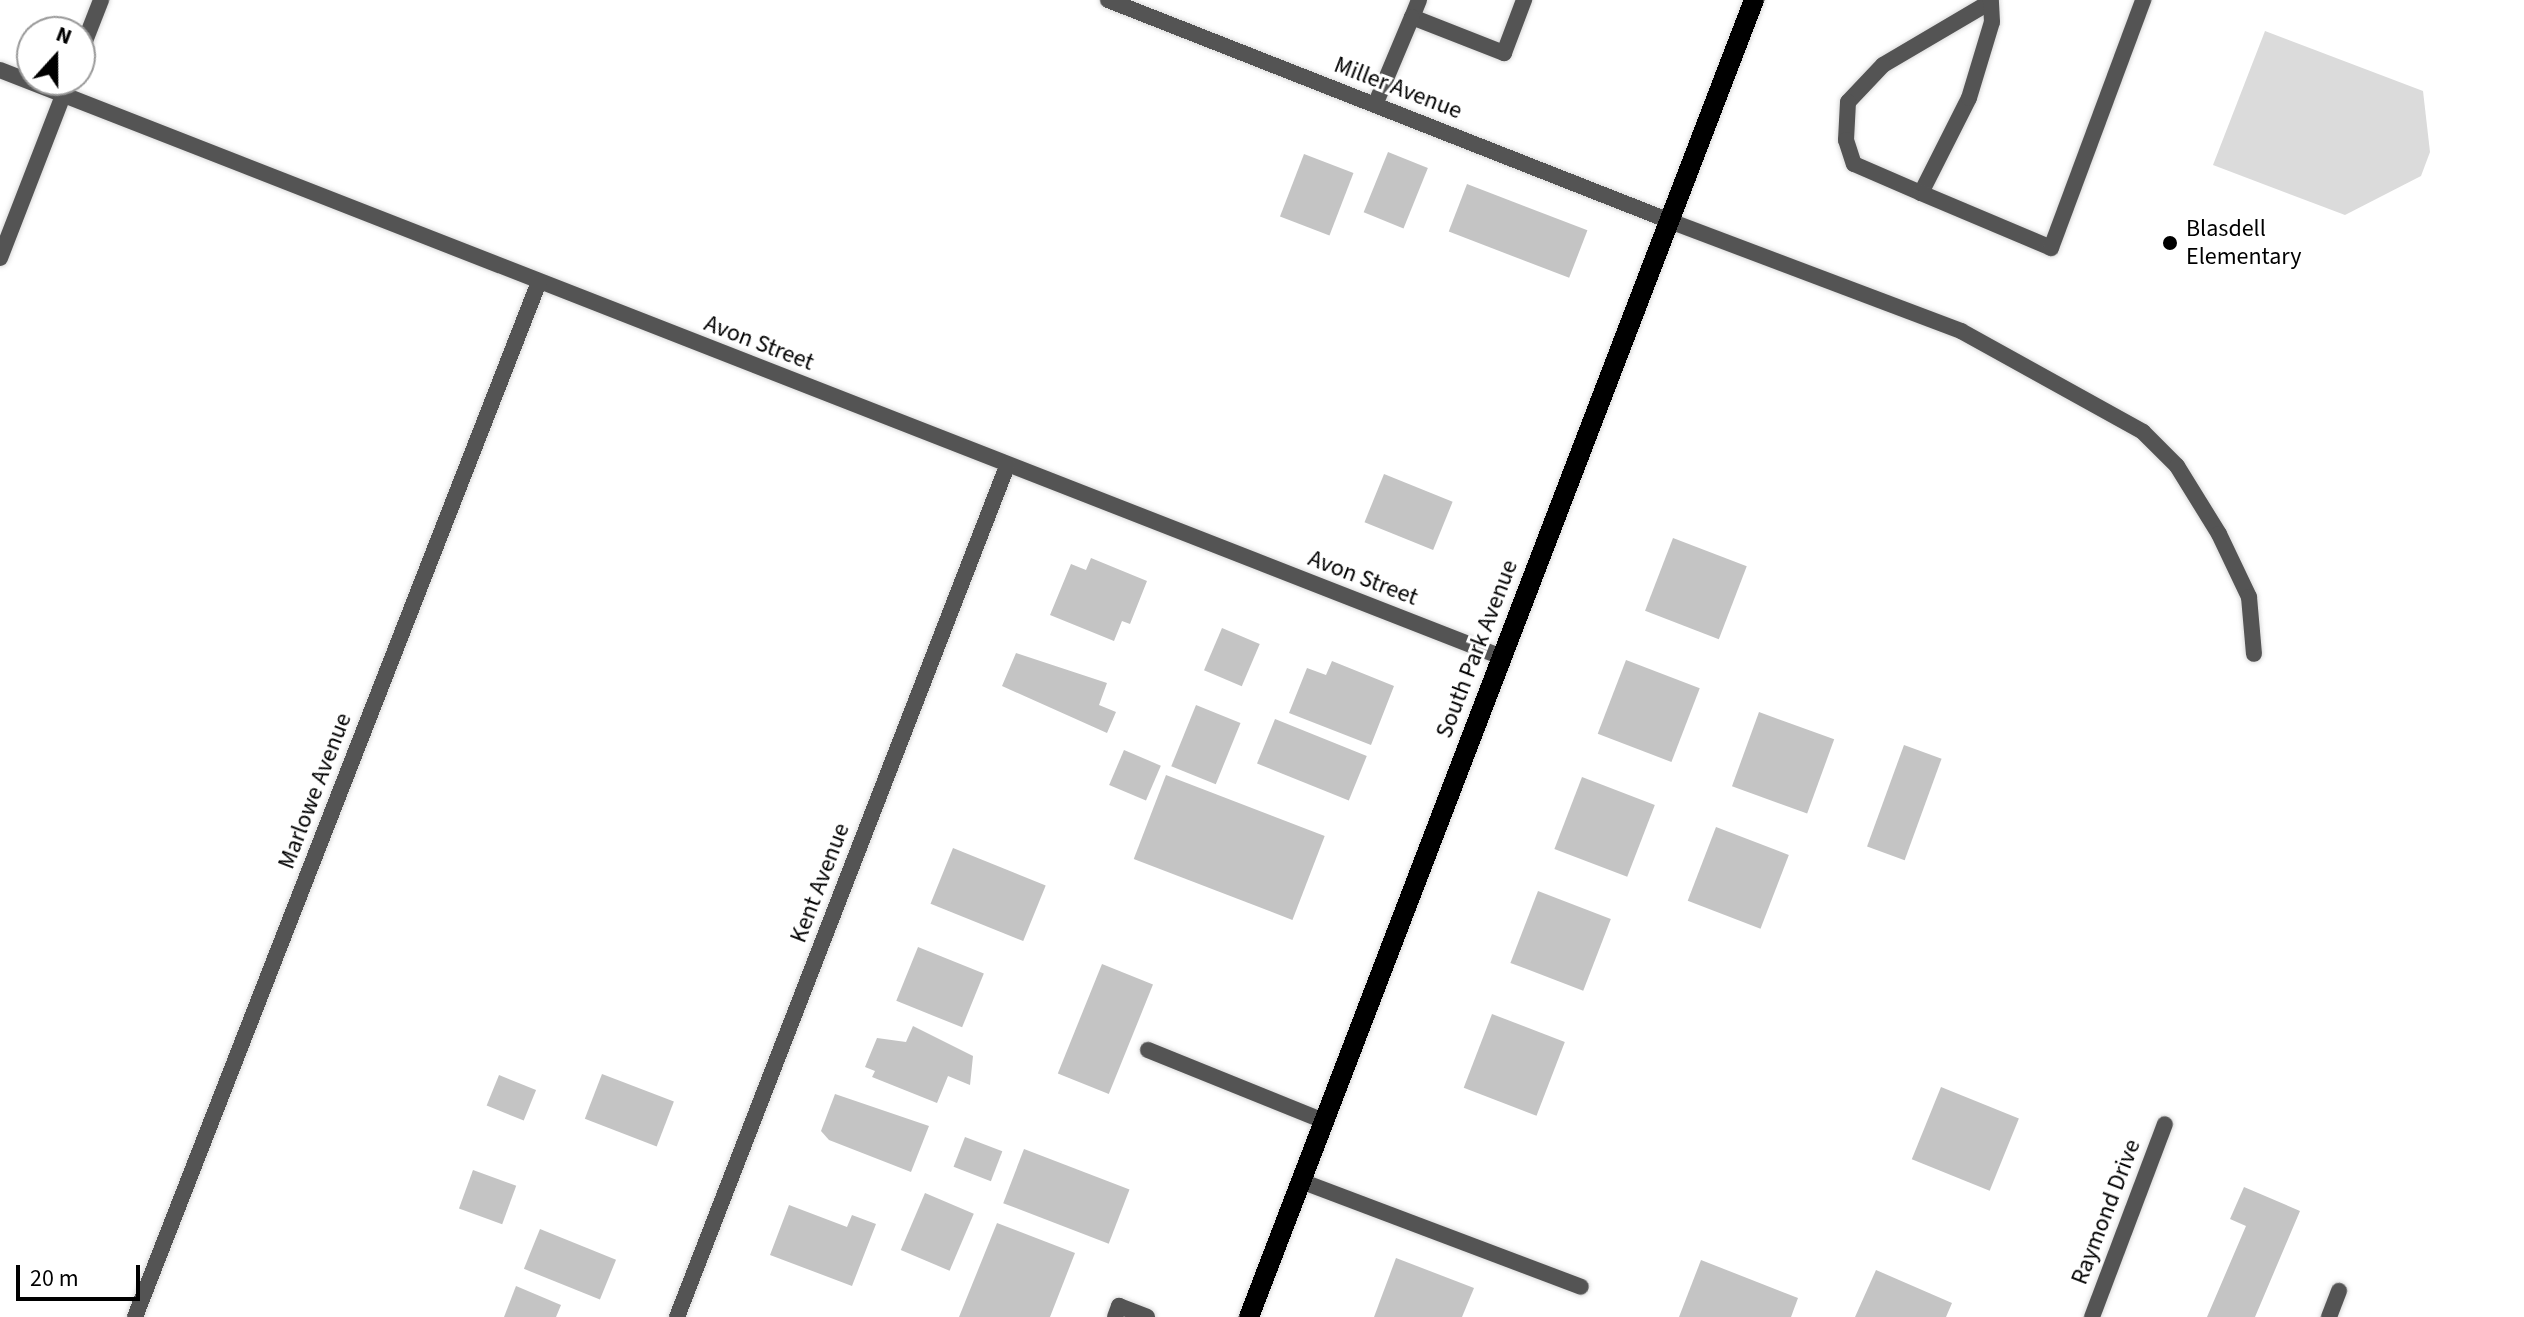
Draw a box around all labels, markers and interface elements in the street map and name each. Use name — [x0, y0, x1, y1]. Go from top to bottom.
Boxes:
north arrow — [16, 16, 96, 96]
text: N — [51, 18, 76, 53]
street label: Miller Avenue — [1330, 50, 1466, 126]
place label: Blasdell Elementary — [2186, 215, 2301, 271]
marker: Blasdell Elementary — [2161, 234, 2179, 252]
street label: Avon Street — [700, 309, 818, 377]
street label: Avon Street — [1304, 544, 1422, 612]
street label: South Park Avenue — [1430, 556, 1524, 742]
street label: Marlowe Avenue — [272, 709, 358, 873]
street label: Kent Avenue — [784, 819, 856, 947]
street label: Raymond Drive — [2065, 1135, 2147, 1289]
scale bar — [20, 1249, 144, 1299]
text: 20 m — [30, 1261, 79, 1296]

